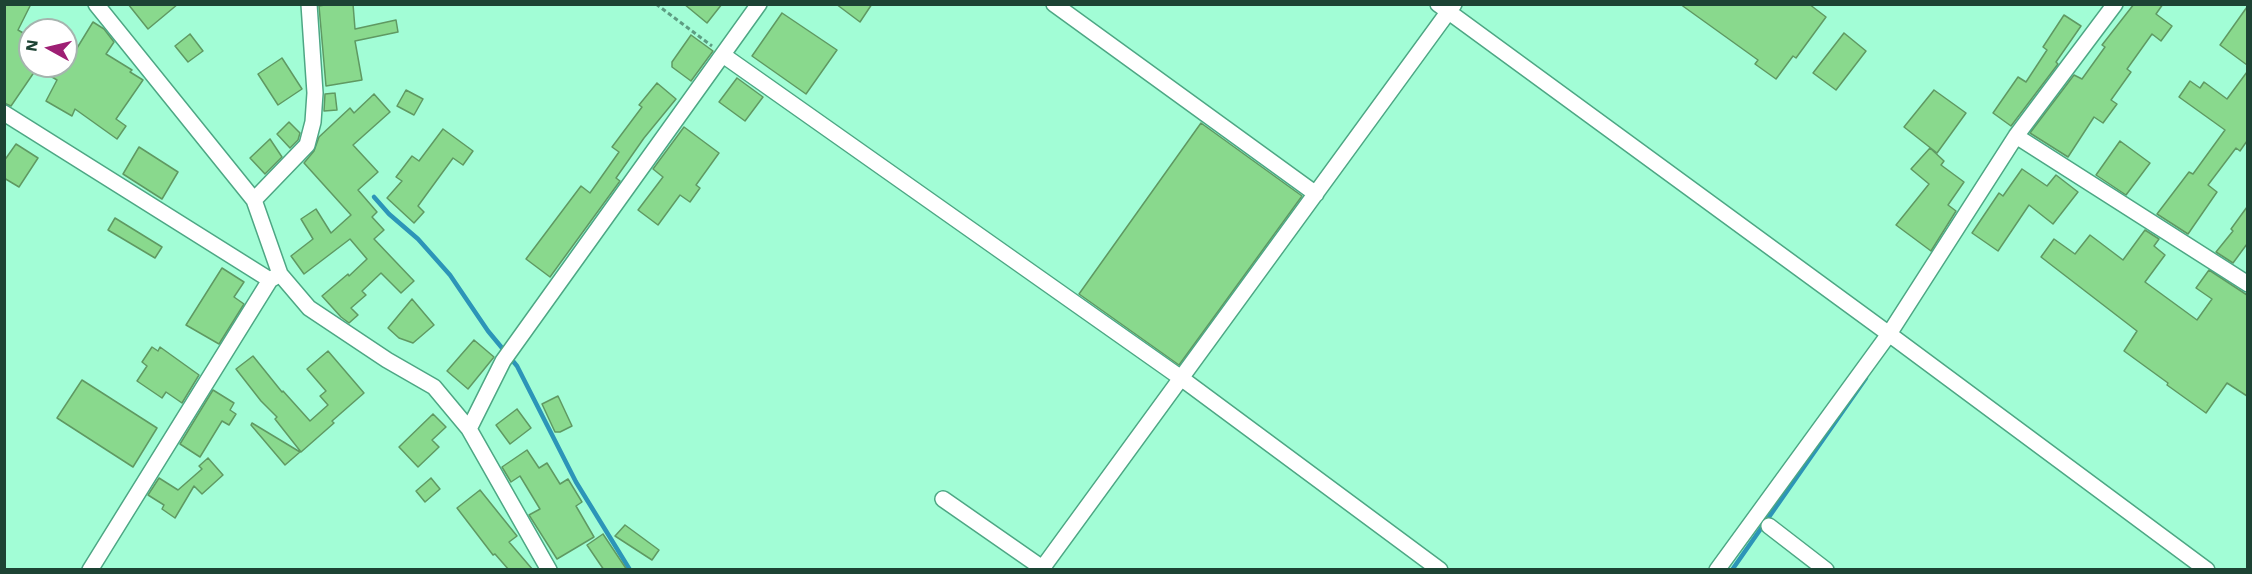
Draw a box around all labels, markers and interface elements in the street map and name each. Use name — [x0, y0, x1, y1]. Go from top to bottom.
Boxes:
north arrow — [18, 18, 78, 78]
text: N — [21, 39, 42, 53]

